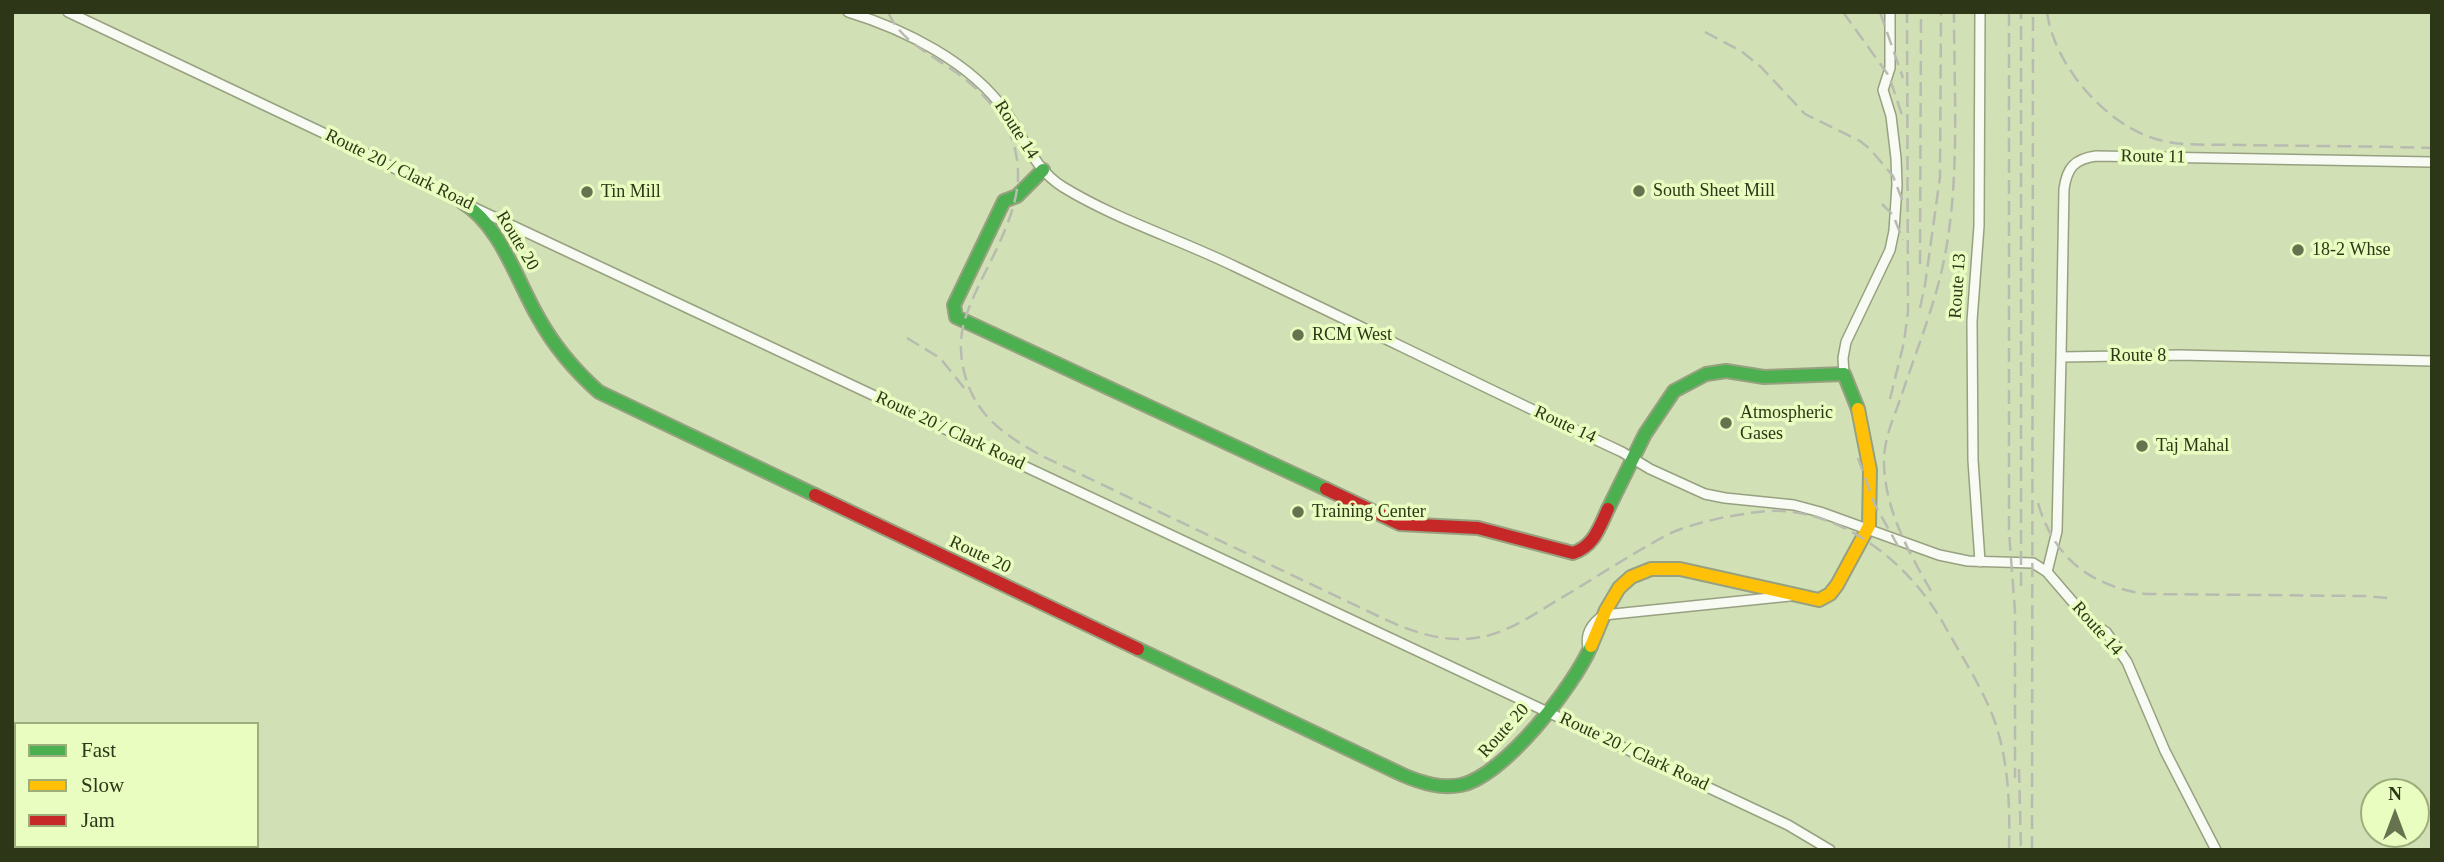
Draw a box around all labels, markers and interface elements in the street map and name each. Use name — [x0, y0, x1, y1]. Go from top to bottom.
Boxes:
street label: Route 14 — [989, 97, 1043, 163]
street label: Route 20 / Clark Road — [321, 125, 477, 215]
street label: Route 11 — [2120, 146, 2186, 168]
place label: South Sheet Mill — [1653, 180, 1775, 202]
place label: Tin Mill — [601, 181, 661, 203]
marker: South Sheet Mill — [1631, 183, 1647, 199]
marker: Tin Mill — [579, 184, 595, 200]
street label: Route 20 — [491, 207, 543, 275]
place label: 18-2 Whse — [2312, 239, 2390, 261]
marker: 18-2 Whse — [2290, 242, 2306, 258]
street label: Route 13 — [1945, 253, 1971, 319]
place label: RCM West — [1312, 324, 1392, 346]
marker: RCM West — [1290, 327, 1306, 343]
street label: Route 8 — [2110, 345, 2166, 367]
street label: Route 20 / Clark Road — [872, 387, 1028, 475]
street label: Route 14 — [1531, 401, 1599, 449]
place label: Atmospheric Gases — [1740, 402, 1833, 444]
marker: Atmospheric Gases — [1718, 415, 1734, 431]
place label: Taj Mahal — [2156, 435, 2229, 457]
marker: Taj Mahal — [2134, 438, 2150, 454]
place label: Training Center — [1312, 501, 1426, 523]
marker: Training Center — [1290, 504, 1306, 520]
street label: Route 20 — [946, 531, 1014, 579]
street label: Route 14 — [2067, 597, 2127, 661]
street label: Route 20 — [1474, 699, 1534, 763]
street label: Route 20 / Clark Road — [1556, 708, 1712, 796]
legend — [14, 722, 259, 848]
text: Fast — [81, 738, 116, 762]
text: Slow — [81, 773, 124, 797]
north arrow — [2360, 778, 2430, 848]
text: N — [2388, 783, 2402, 804]
text: Jam — [81, 808, 115, 832]

